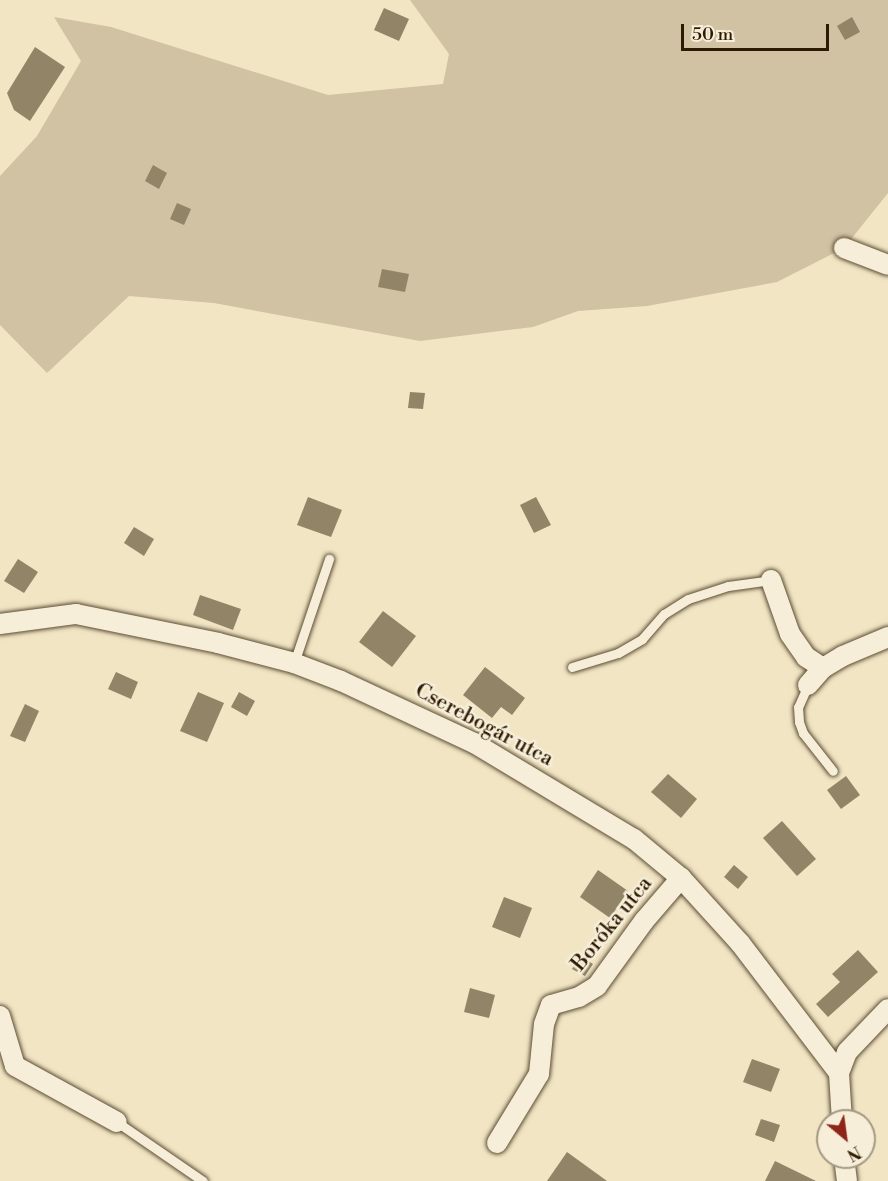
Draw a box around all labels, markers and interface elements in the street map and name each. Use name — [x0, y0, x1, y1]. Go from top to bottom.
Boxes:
scale bar — [684, 12, 832, 50]
text: 50 m — [692, 23, 733, 46]
street label: Cserebogár utca — [411, 678, 557, 772]
street label: Boróka utca — [566, 872, 658, 976]
north arrow — [816, 1109, 876, 1169]
text: N — [843, 1141, 864, 1165]

